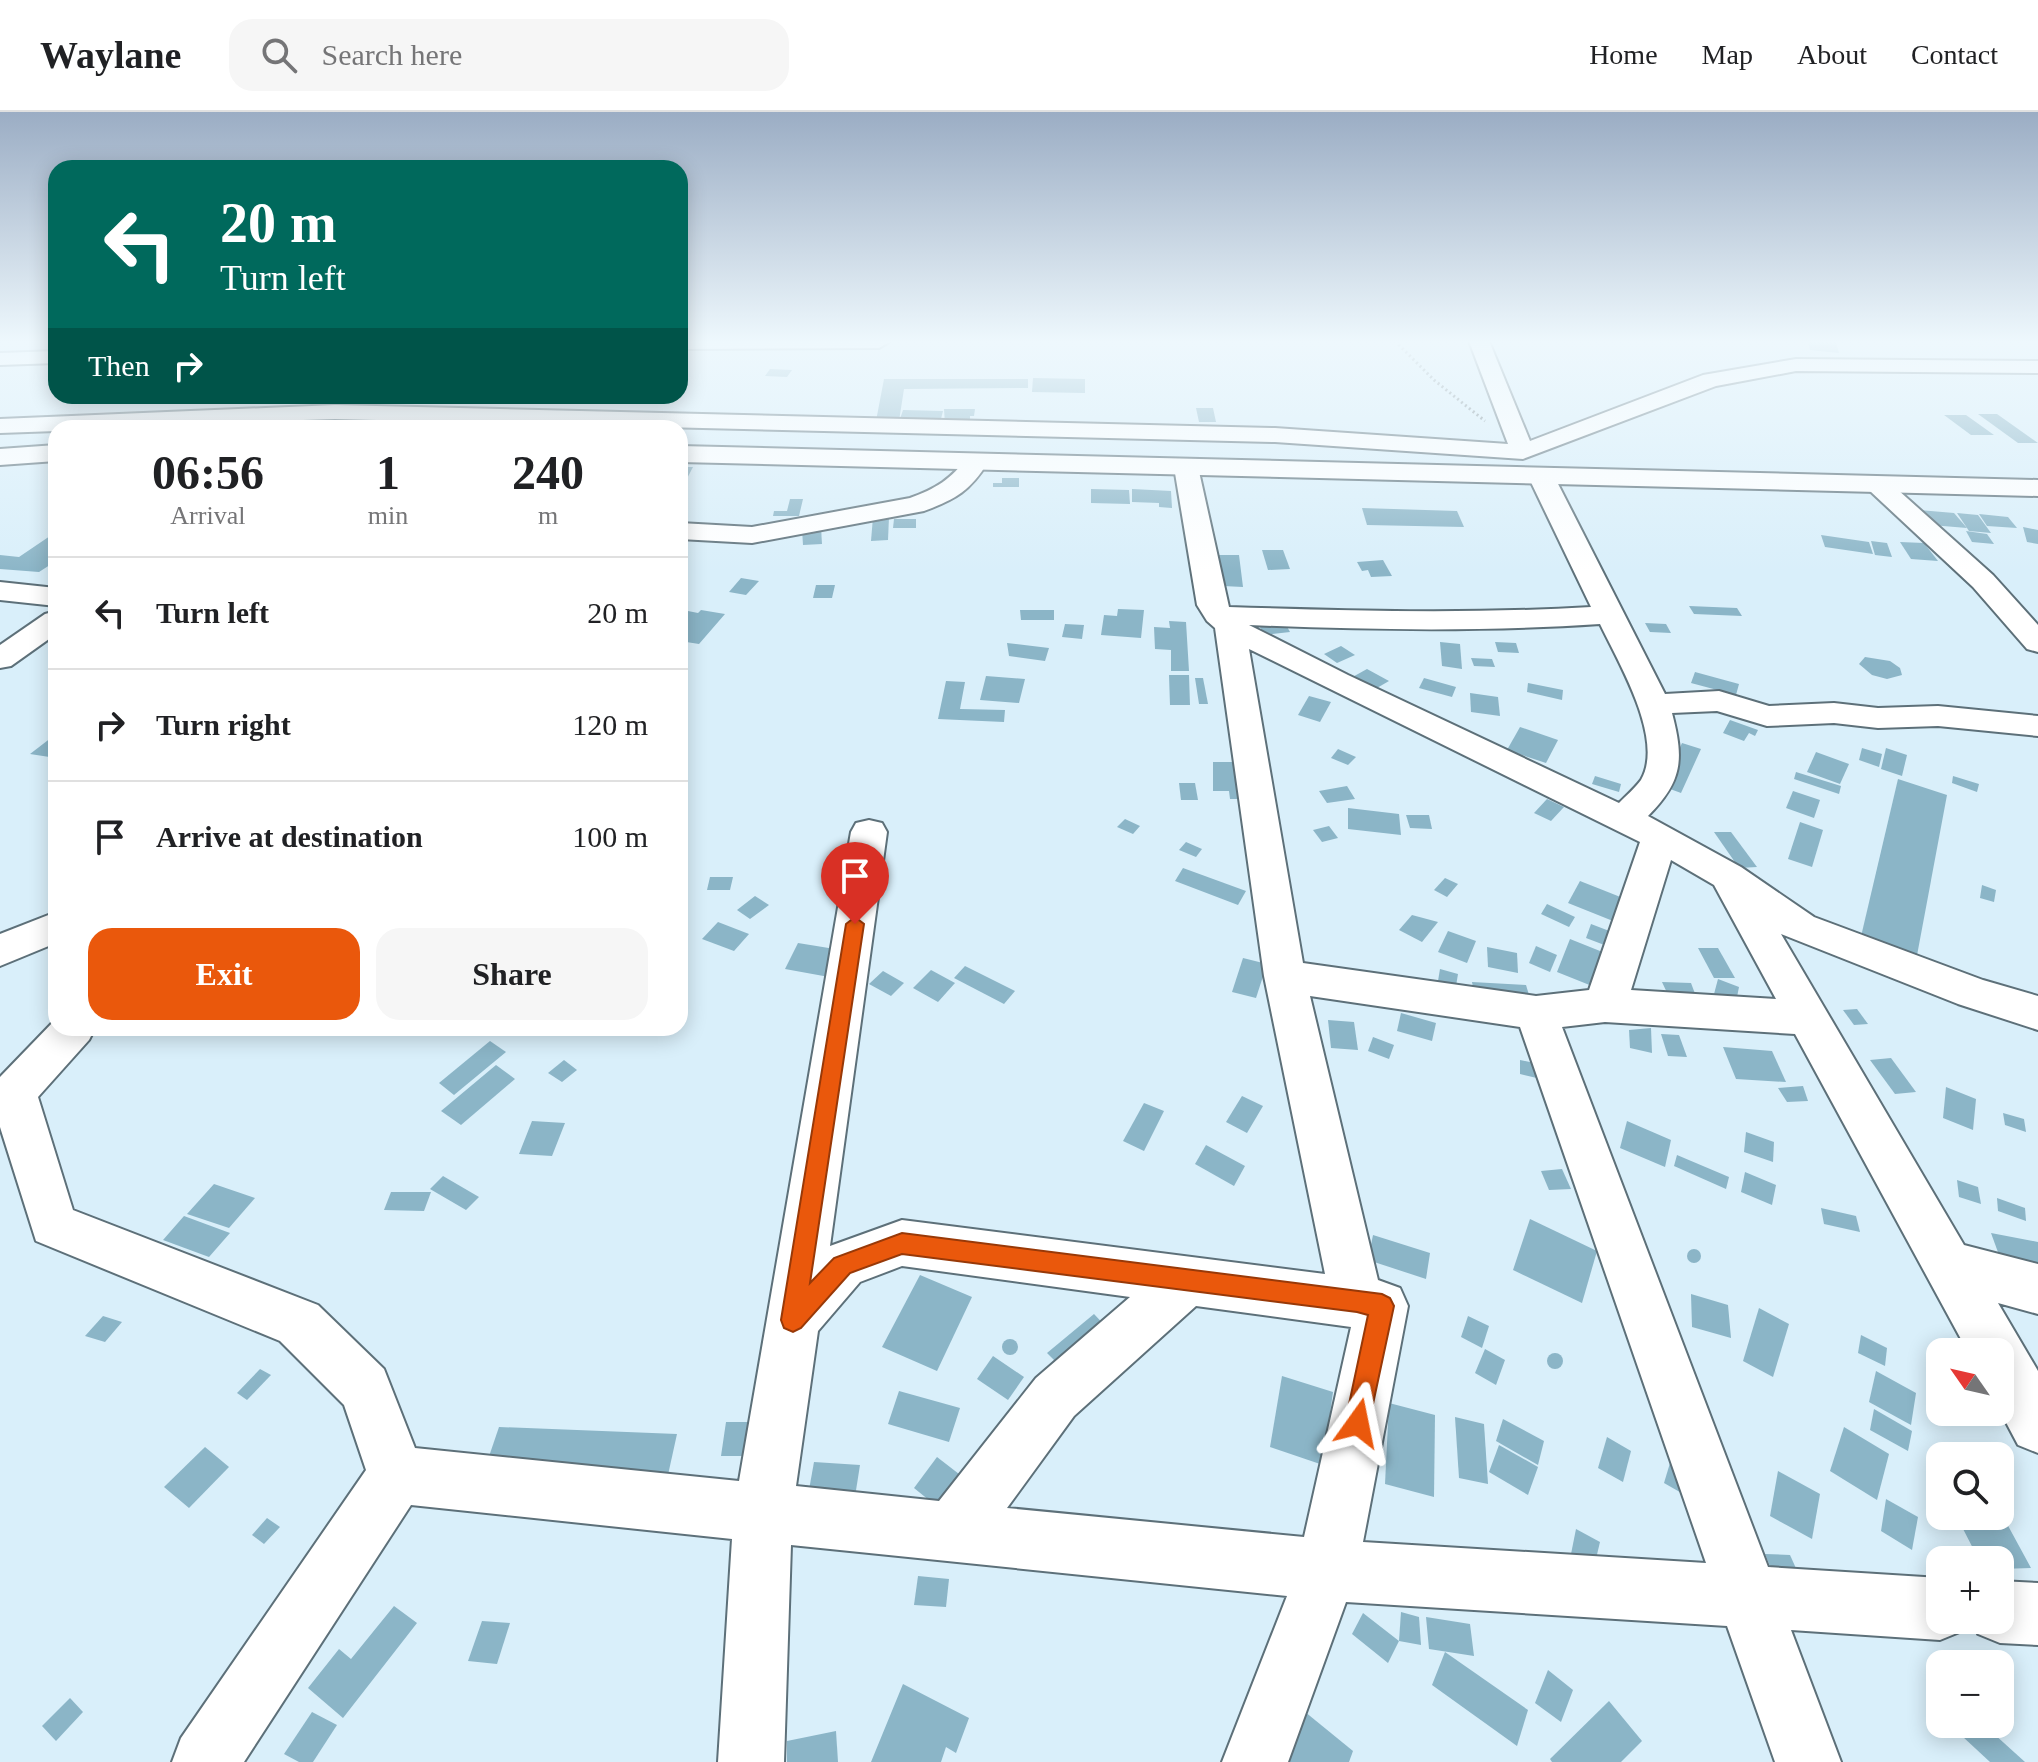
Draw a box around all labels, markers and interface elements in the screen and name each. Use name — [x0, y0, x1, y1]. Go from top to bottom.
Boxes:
search box — [229, 19, 789, 91]
icon: search — [257, 33, 301, 77]
text: Waylane — [40, 34, 181, 76]
text: Search here — [321, 38, 462, 71]
text: Home — [1589, 39, 1658, 70]
text: Map — [1702, 39, 1753, 70]
text: About — [1797, 39, 1867, 70]
text: Contact — [1911, 39, 1998, 70]
icon: left — [88, 192, 192, 296]
text: 20 m — [220, 192, 337, 254]
text: Turn left — [220, 258, 346, 298]
icon: right — [166, 344, 210, 388]
text: Then — [88, 349, 150, 382]
text: 06:56 — [152, 446, 264, 499]
text: 1 — [376, 446, 400, 499]
text: 240 — [512, 446, 584, 499]
text: Arrival — [170, 501, 245, 530]
text: min — [368, 501, 408, 530]
text: m — [538, 501, 558, 530]
icon: left — [88, 591, 132, 635]
text: Turn left — [156, 596, 269, 629]
text: 20 m — [587, 596, 648, 629]
icon: right — [88, 703, 132, 747]
text: Turn right — [156, 708, 291, 741]
text: 120 m — [572, 708, 648, 741]
icon: arrive — [88, 815, 132, 859]
text: Arrive at destination — [156, 820, 423, 853]
text: 100 m — [572, 820, 648, 853]
pin — [821, 842, 889, 924]
icon: arrive — [833, 854, 877, 898]
button: Exit — [88, 928, 360, 1020]
button: Share — [376, 928, 648, 1020]
north arrow — [1926, 1338, 2014, 1426]
map controls — [1926, 1338, 2014, 1738]
position arrow — [1316, 1381, 1400, 1465]
button: search — [1926, 1442, 2014, 1530]
button: + — [1926, 1546, 2014, 1634]
button: − — [1926, 1650, 2014, 1738]

